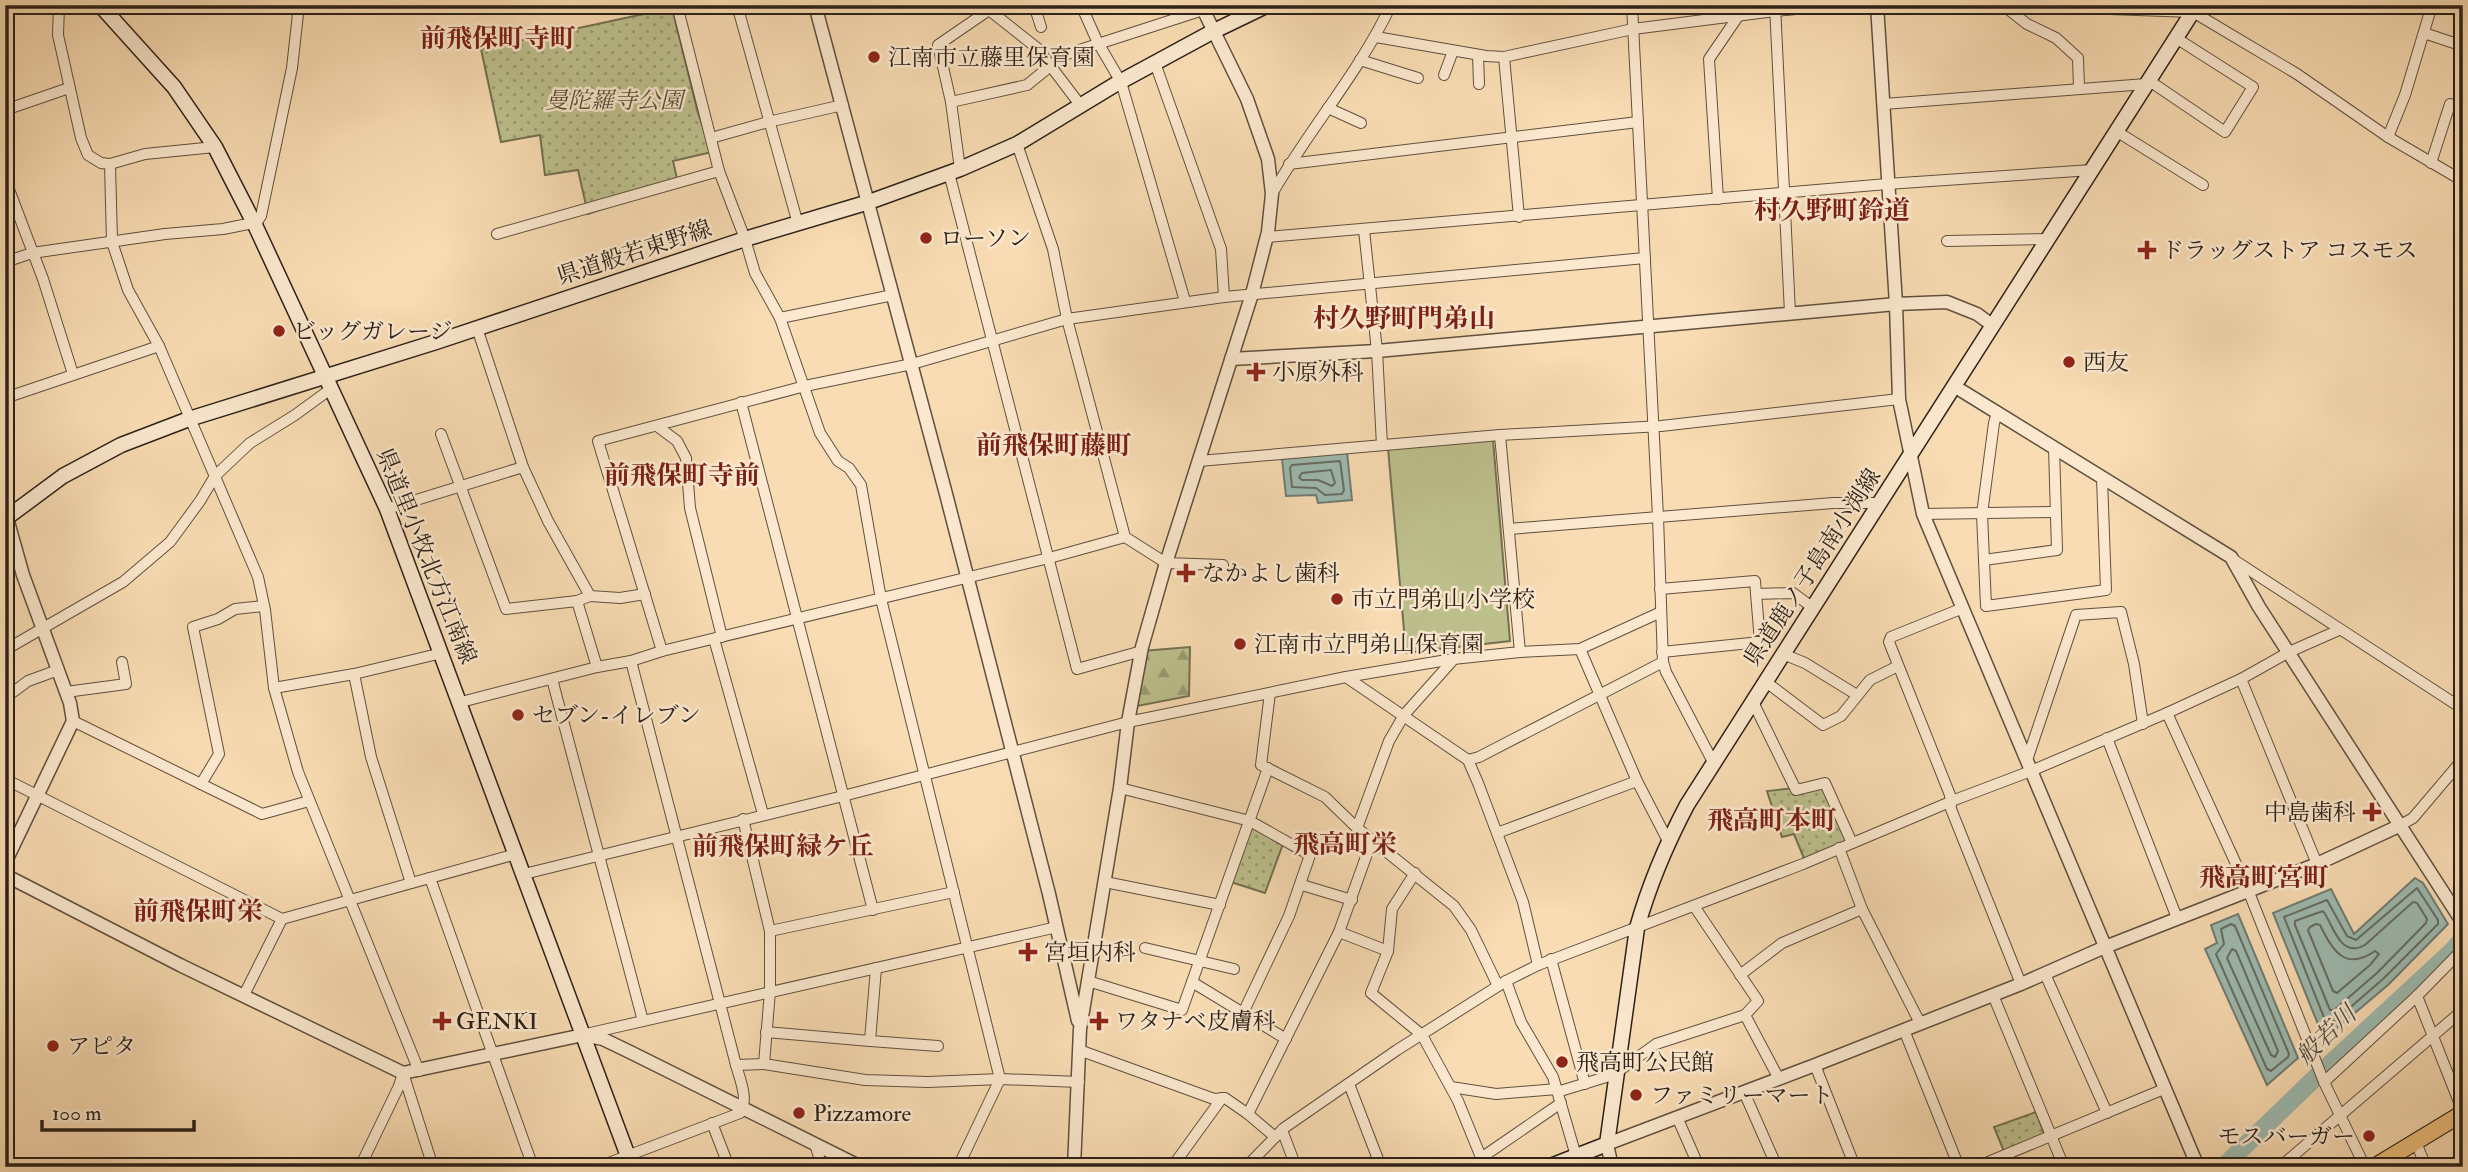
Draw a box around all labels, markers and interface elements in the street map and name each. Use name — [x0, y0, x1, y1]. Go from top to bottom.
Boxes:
district label: 前飛保町寺町 — [420, 23, 576, 55]
place label: 江南市立藤里保育園 — [888, 43, 1095, 72]
marker: 江南市立藤里保育園 — [866, 49, 882, 65]
park label: 曼陀羅寺公園 — [545, 86, 687, 115]
district label: 村久野町鈴道 — [1754, 195, 1910, 227]
street label: 県道般若東野線 — [553, 214, 715, 291]
place label: ローソン — [940, 224, 1031, 253]
marker: ローソン — [918, 230, 934, 246]
place label: ドラッグストア コスモス — [2161, 236, 2417, 265]
marker: ドラッグストア コスモス — [2139, 242, 2155, 258]
district label: 村久野町門弟山 — [1313, 303, 1495, 335]
place label: ビッグガレージ — [293, 317, 453, 346]
marker: ビッグガレージ — [271, 323, 287, 339]
place label: 西友 — [2083, 348, 2129, 377]
marker: 西友 — [2061, 354, 2077, 370]
place label: 小原外科 — [1272, 358, 1364, 387]
marker: 小原外科 — [1246, 362, 1266, 382]
district label: 前飛保町藤町 — [976, 430, 1132, 462]
street label: 県道里小牧北方江南線 — [370, 444, 483, 668]
district label: 前飛保町寺前 — [604, 460, 760, 492]
street label: 県道鹿ノ子島南小渕線 — [1738, 463, 1887, 672]
place label: なかよし歯科 — [1202, 559, 1340, 588]
marker: なかよし歯科 — [1176, 563, 1196, 583]
place label: 市立門弟山小学校 — [1351, 585, 1535, 614]
marker: 市立門弟山小学校 — [1329, 591, 1345, 607]
place label: 江南市立門弟山保育園 — [1254, 630, 1484, 659]
marker: 江南市立門弟山保育園 — [1232, 636, 1248, 652]
place label: セブン-イレブン — [532, 701, 701, 730]
marker: セブン-イレブン — [510, 707, 526, 723]
place label: 中島歯科 — [2264, 798, 2356, 827]
marker: 中島歯科 — [2362, 802, 2382, 822]
district label: 飛高町本町 — [1707, 805, 1837, 837]
district label: 飛高町栄 — [1293, 829, 1397, 861]
district label: 前飛保町緑ケ丘 — [692, 831, 874, 863]
district label: 飛高町宮町 — [2199, 862, 2329, 894]
district label: 前飛保町栄 — [133, 896, 263, 928]
place label: 宮垣内科 — [1044, 938, 1136, 967]
marker: 宮垣内科 — [1018, 942, 1038, 962]
water label: 般若川 — [2290, 997, 2365, 1072]
place label: GENKI — [456, 1007, 538, 1036]
place label: ワタナベ皮膚科 — [1115, 1007, 1276, 1036]
marker: ワタナベ皮膚科 — [1089, 1011, 1109, 1031]
marker: GENKI — [434, 1013, 450, 1029]
place label: アピタ — [67, 1032, 136, 1061]
marker: アピタ — [45, 1038, 61, 1054]
place label: 飛高町公民館 — [1576, 1048, 1714, 1077]
marker: 飛高町公民館 — [1554, 1054, 1570, 1070]
place label: ファミリーマート — [1650, 1081, 1834, 1110]
marker: ファミリーマート — [1628, 1087, 1644, 1103]
scale bar — [42, 1088, 194, 1132]
place label: Pizzamore — [813, 1099, 912, 1128]
text: 100 m — [52, 1100, 102, 1127]
marker: Pizzamore — [791, 1105, 807, 1121]
place label: モスバーガー — [2217, 1122, 2355, 1151]
marker: モスバーガー — [2361, 1128, 2377, 1144]

